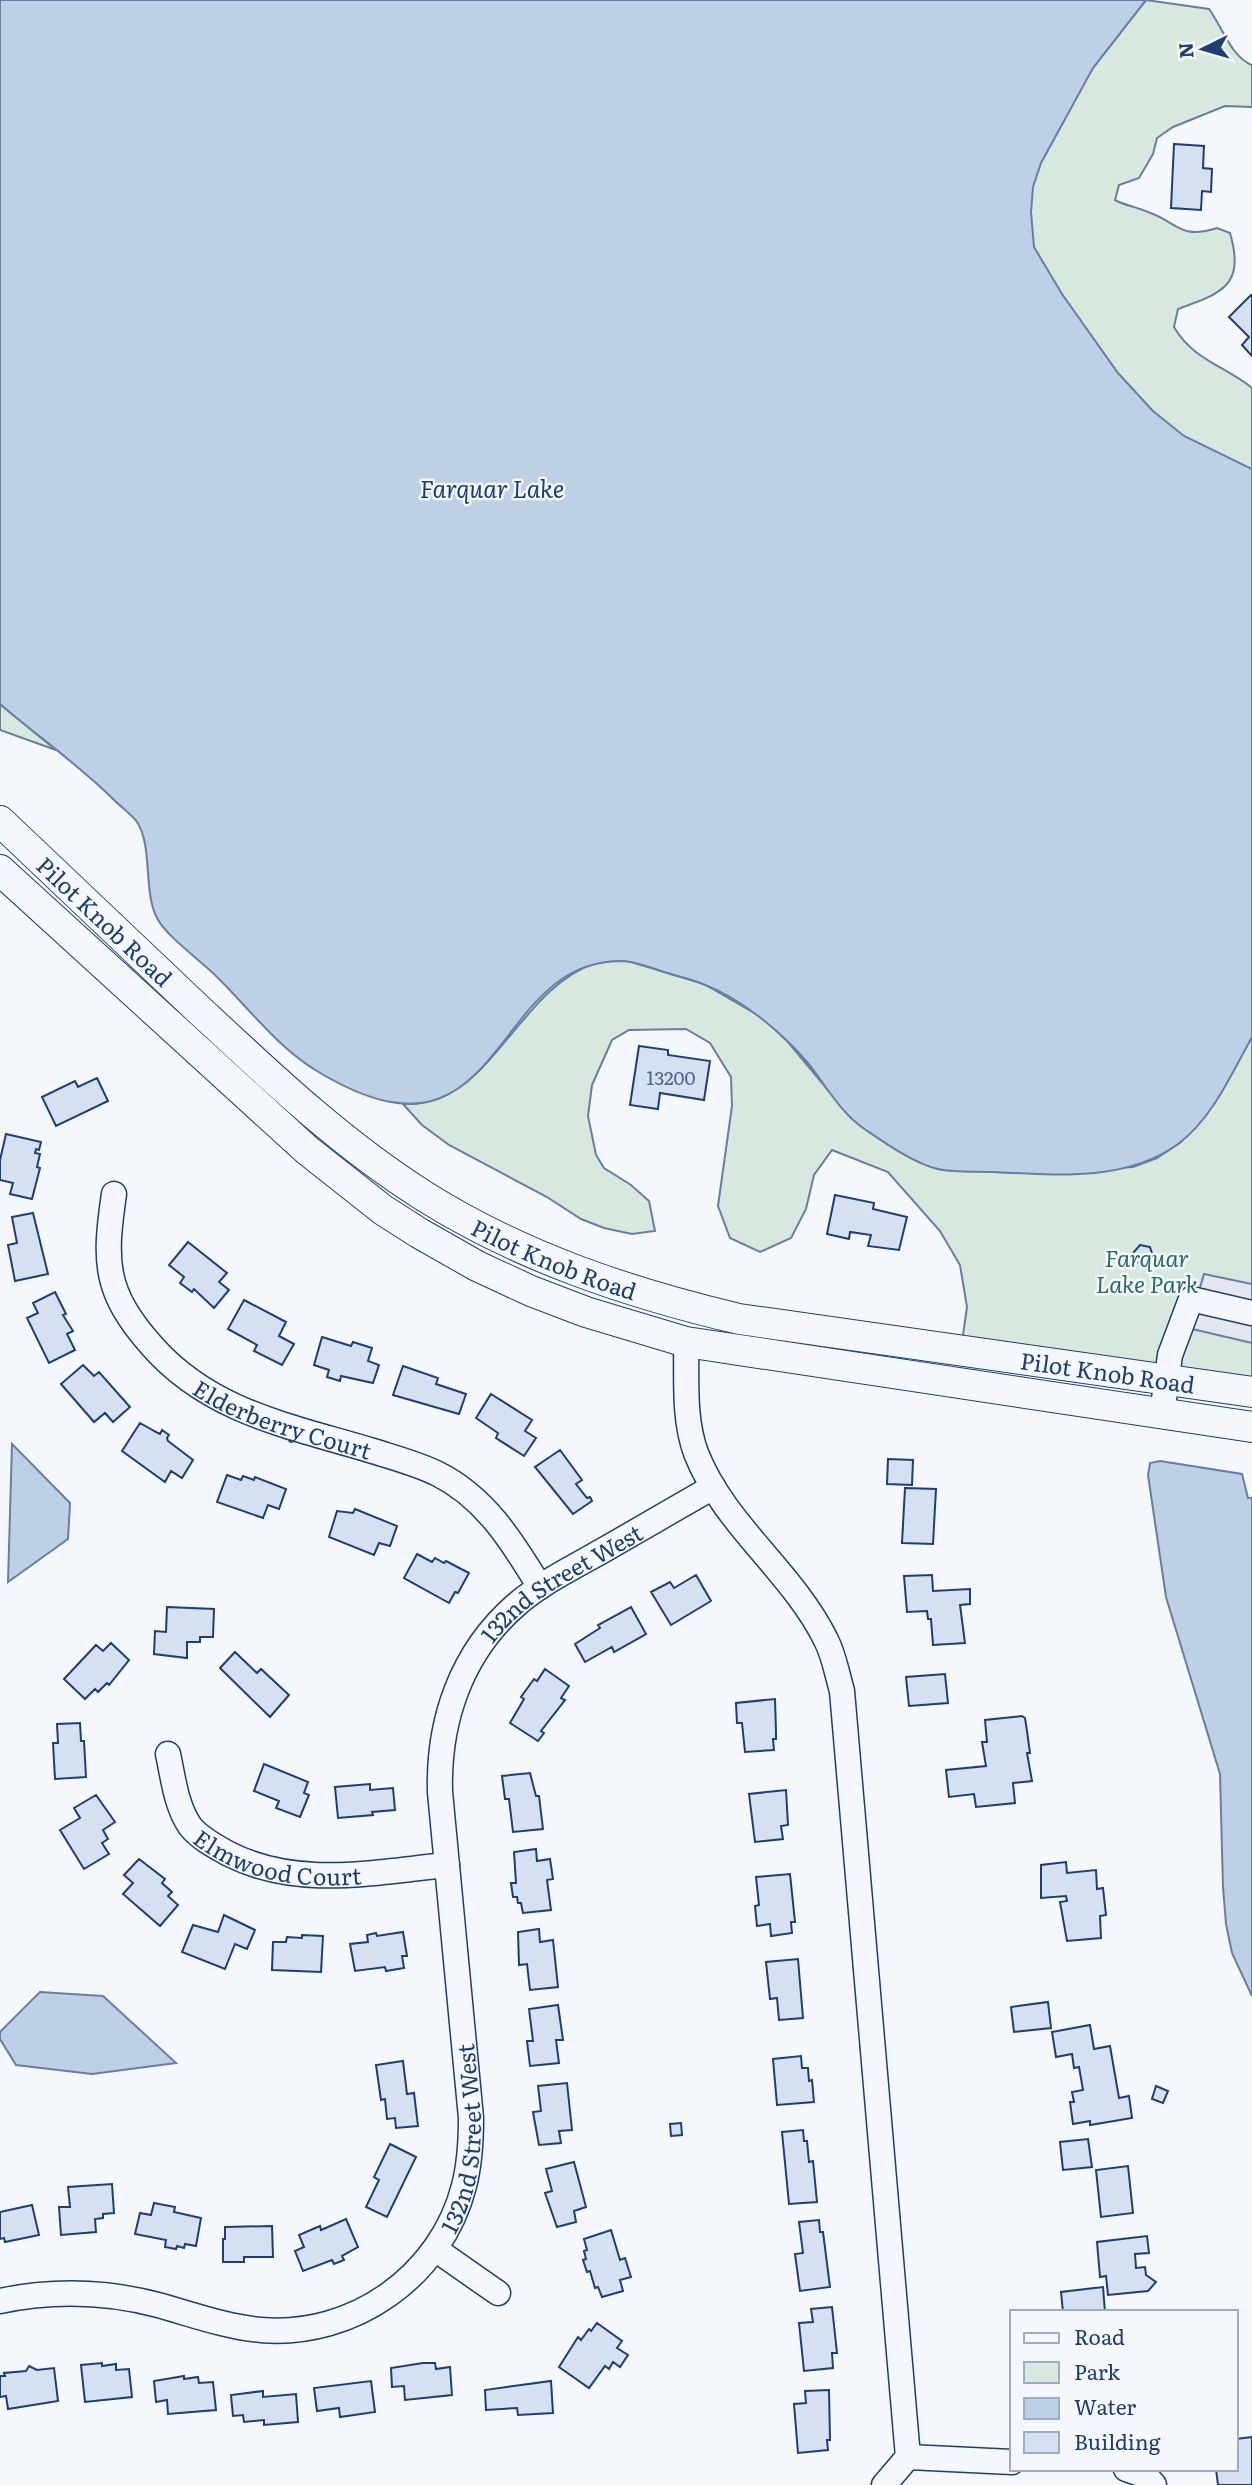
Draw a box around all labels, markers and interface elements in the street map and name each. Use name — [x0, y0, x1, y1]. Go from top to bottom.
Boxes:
north arrow — [1168, 14, 1238, 84]
text: N — [1170, 41, 1200, 60]
water label: Farquar Lake — [420, 470, 564, 505]
street label: Pilot Knob Road — [30, 848, 181, 994]
house number: 13200 — [646, 1063, 696, 1091]
street label: Pilot Knob Road — [466, 1210, 641, 1307]
park label: Farquar Lake Park — [1096, 1240, 1199, 1300]
street label: Pilot Knob Road — [1018, 1342, 1197, 1401]
street label: Elderberry Court — [187, 1370, 377, 1467]
street label: 132nd Street West — [471, 1514, 649, 1649]
street label: Elmwood Court — [187, 1820, 363, 1892]
street label: 132nd Street West — [431, 2042, 488, 2239]
legend — [1010, 2310, 1238, 2471]
text: Road — [1074, 2320, 1125, 2351]
text: Park — [1074, 2355, 1120, 2386]
text: Water — [1074, 2390, 1136, 2421]
text: Building — [1074, 2425, 1161, 2456]

